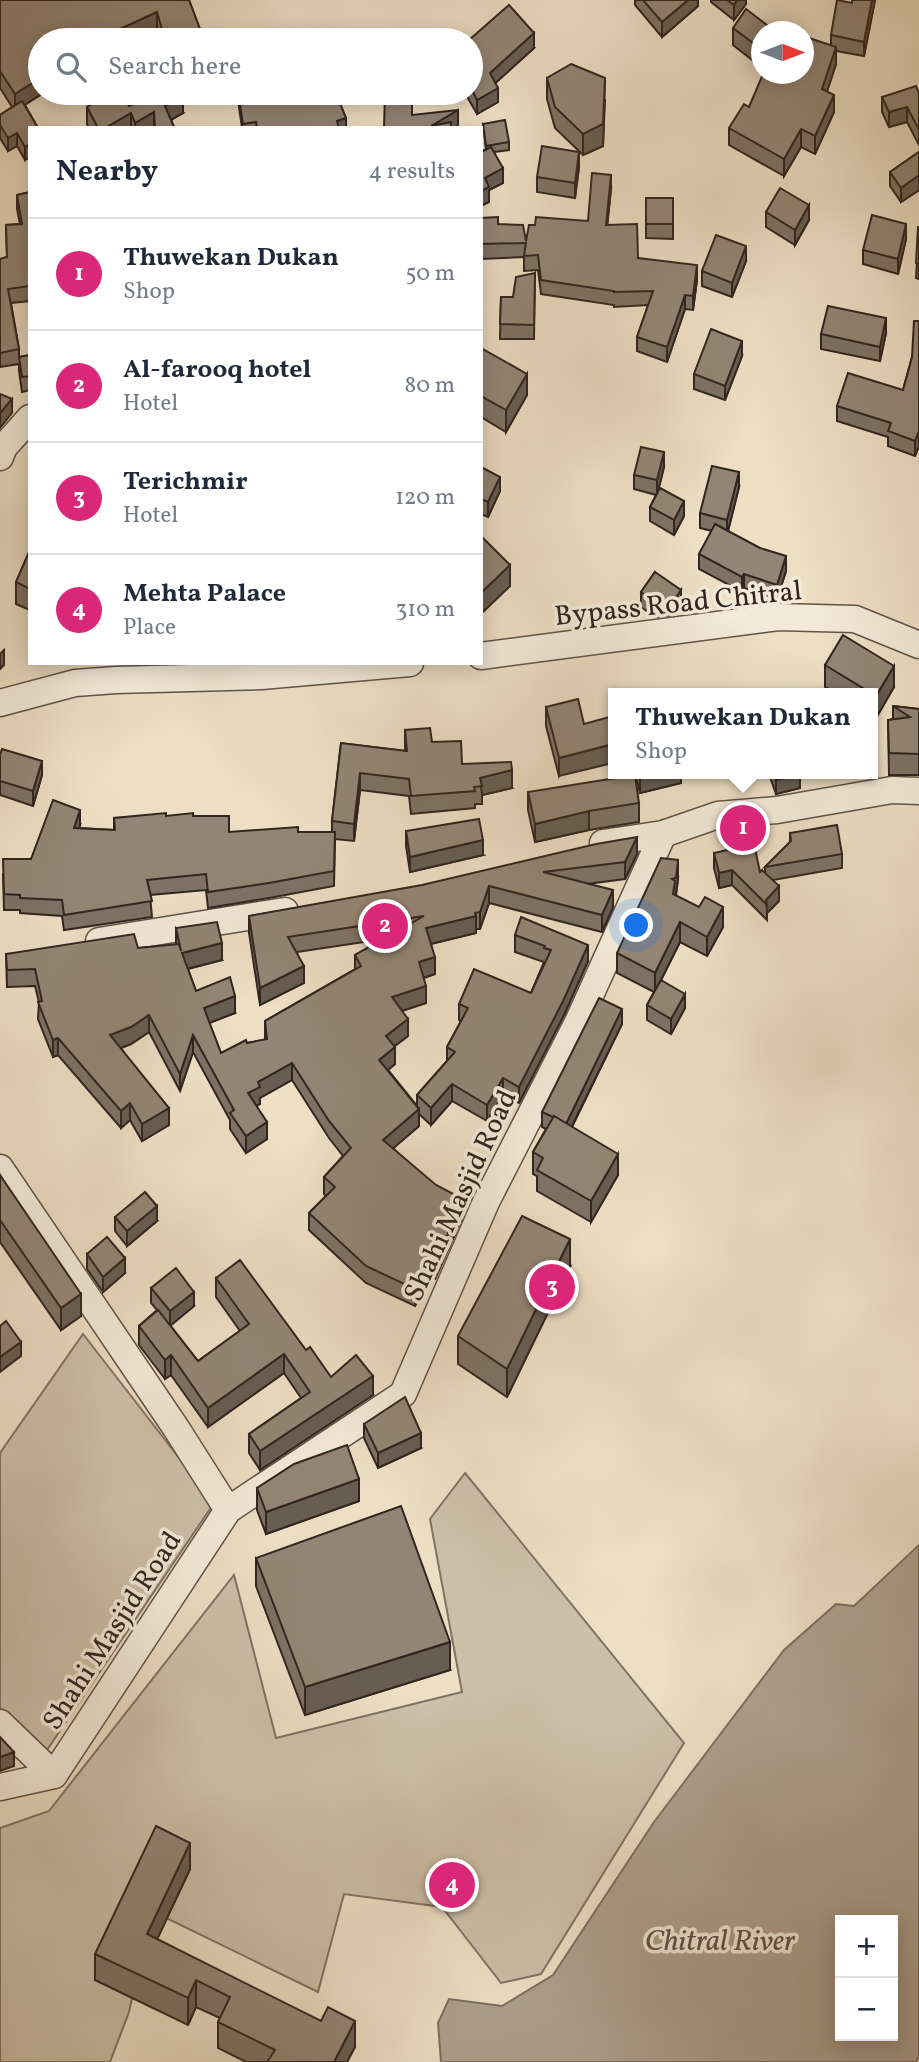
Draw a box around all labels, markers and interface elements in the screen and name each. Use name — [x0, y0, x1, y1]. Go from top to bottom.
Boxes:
north arrow — [751, 21, 814, 84]
search box — [28, 28, 483, 105]
icon: search — [52, 48, 90, 86]
text: Search here — [108, 49, 241, 85]
text: Nearby — [56, 151, 158, 193]
text: 4 results — [369, 156, 455, 188]
text: Thuwekan Dukan — [123, 240, 339, 276]
text: 1 — [74, 258, 84, 290]
text: 50 m — [406, 258, 455, 290]
text: Shop — [123, 276, 175, 308]
text: Al-farooq hotel — [123, 352, 311, 388]
text: 2 — [73, 370, 85, 402]
text: 80 m — [405, 370, 455, 402]
text: Hotel — [123, 388, 178, 420]
text: Terichmir — [123, 464, 248, 500]
text: 3 — [73, 482, 85, 514]
text: 120 m — [395, 482, 455, 514]
text: Hotel — [123, 500, 178, 532]
street label: Bypass Road Chitral — [553, 572, 804, 637]
text: Mehta Palace — [123, 576, 286, 612]
text: 4 — [72, 594, 86, 626]
text: 310 m — [395, 594, 455, 626]
text: Place — [123, 612, 176, 644]
popup — [608, 688, 878, 779]
text: Thuwekan Dukan — [635, 700, 851, 736]
text: Shop — [635, 736, 687, 768]
pin: 1 — [720, 802, 766, 854]
pin: 2 — [362, 900, 408, 952]
your location — [619, 908, 653, 942]
street label: Shahi Masjid Road — [395, 1084, 527, 1308]
pin: 3 — [529, 1261, 575, 1313]
street label: Shahi Masjid Road — [34, 1524, 192, 1738]
pin: 4 — [429, 1859, 475, 1911]
map controls — [835, 1915, 898, 2041]
button: + — [835, 1915, 898, 1978]
water label: Chitral River — [645, 1921, 796, 1963]
button: − — [835, 1978, 898, 2041]

